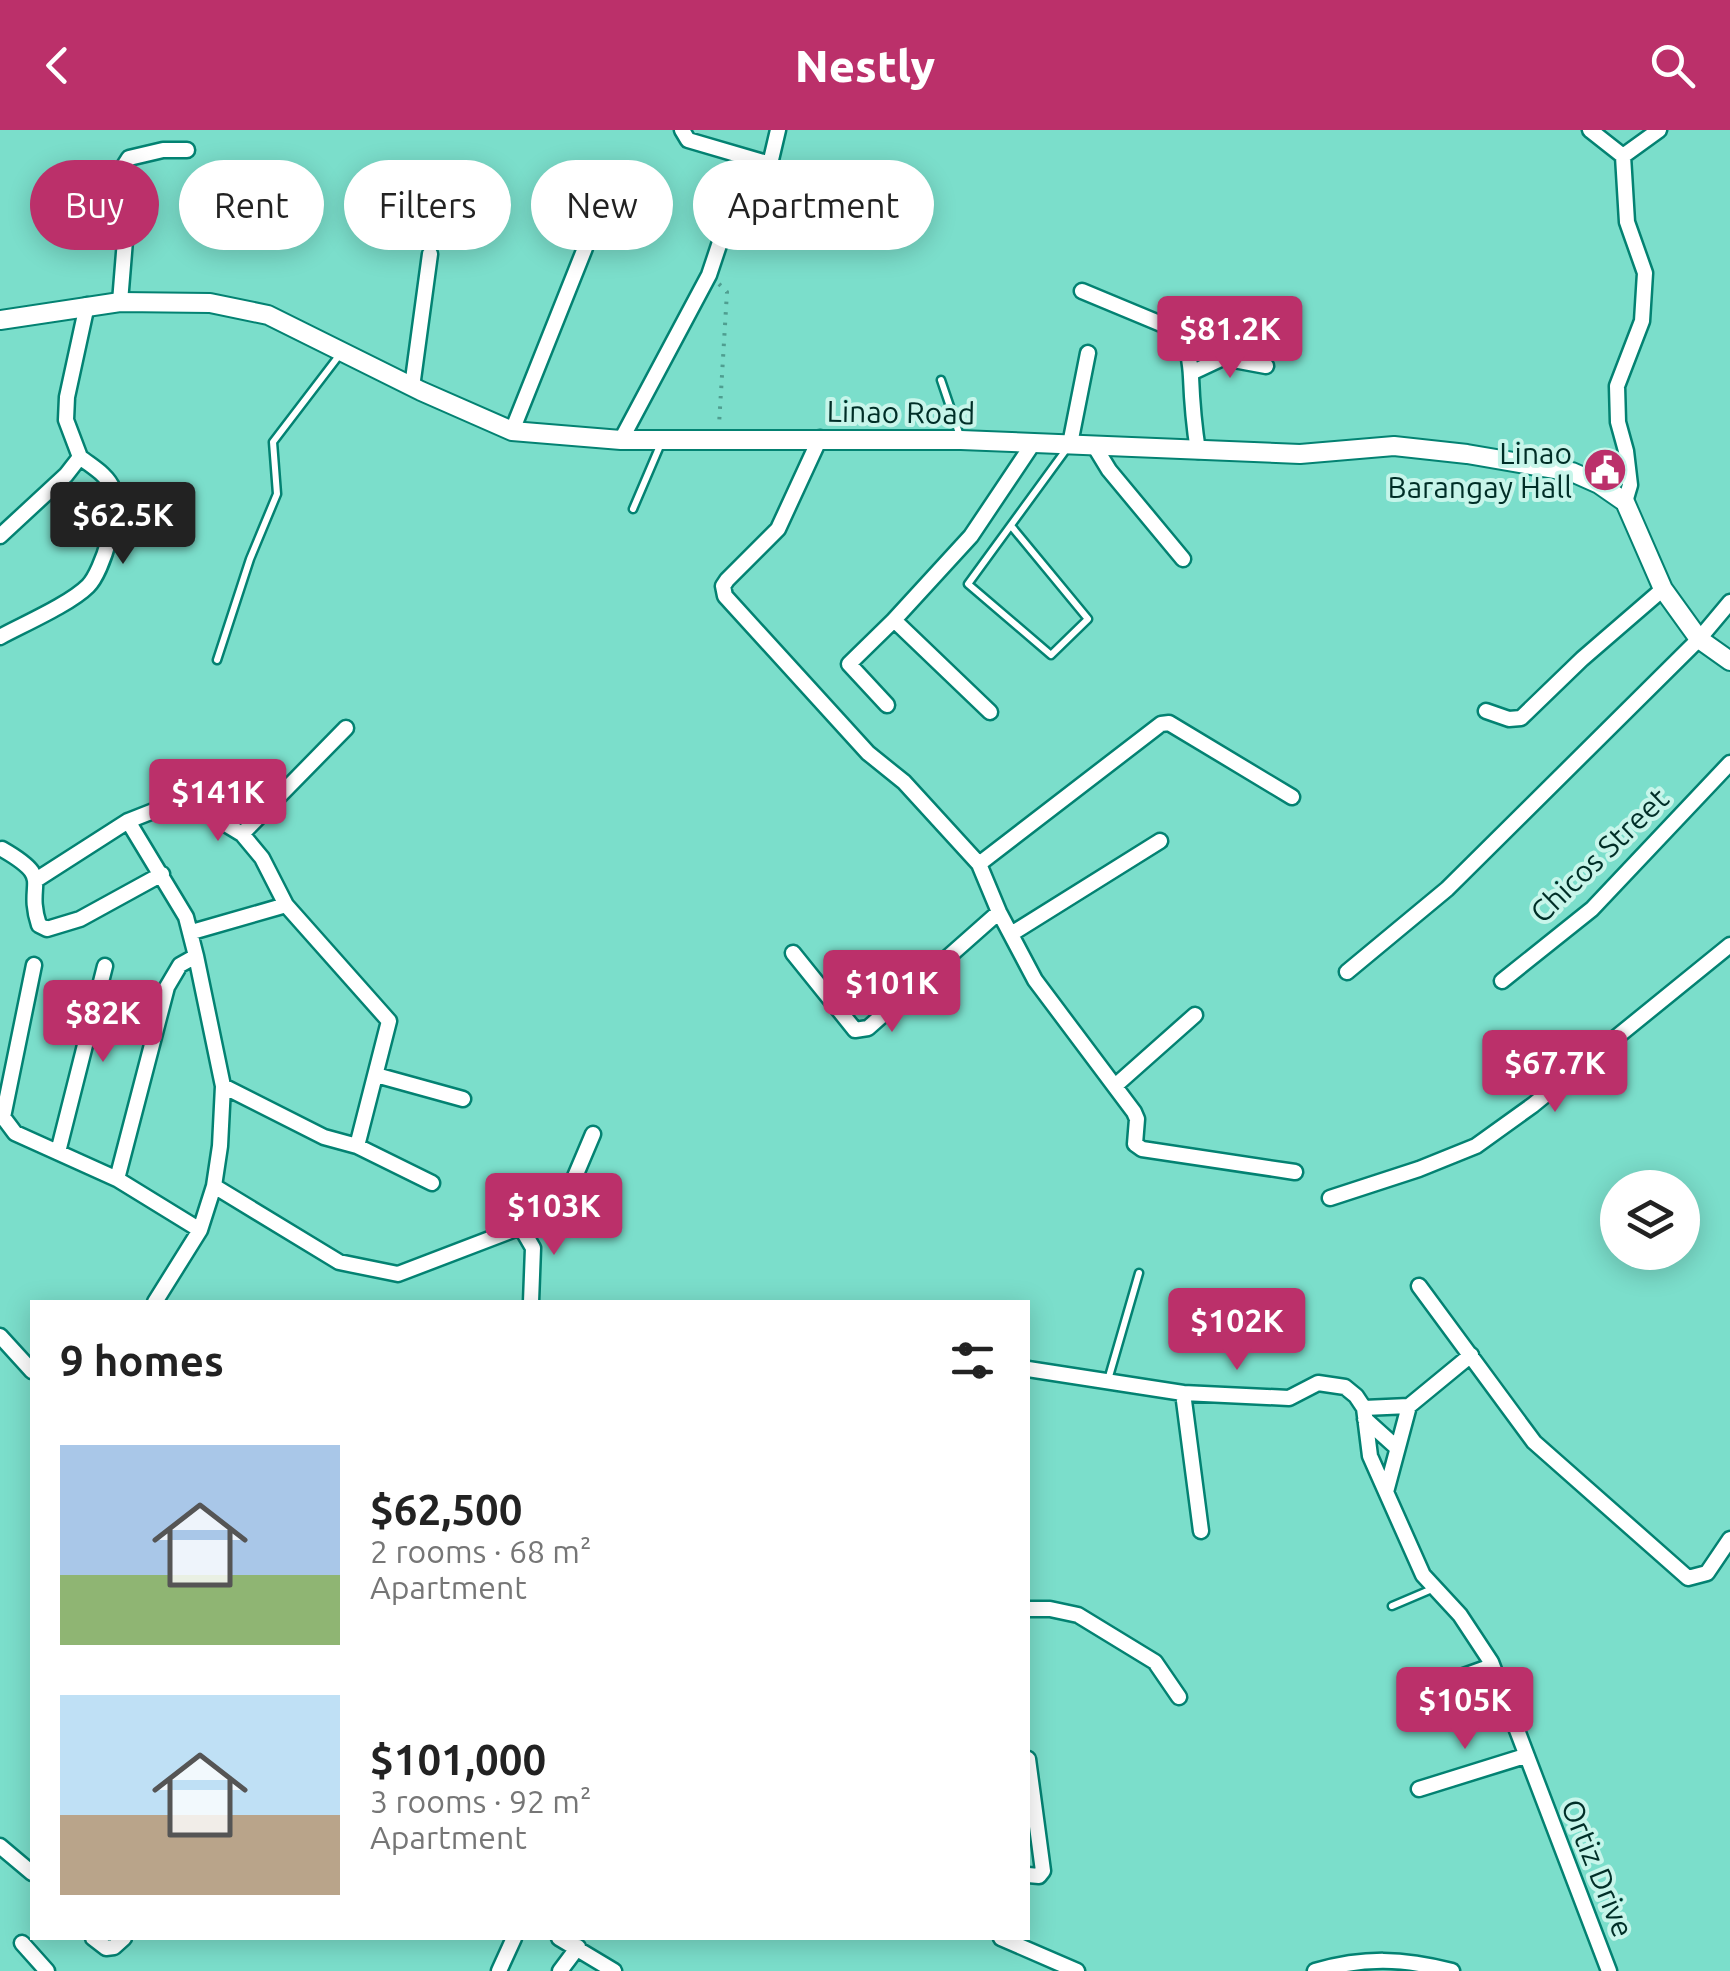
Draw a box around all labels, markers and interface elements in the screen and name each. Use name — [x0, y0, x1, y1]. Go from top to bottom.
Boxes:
icon: back — [30, 38, 85, 93]
icon: search — [1645, 38, 1700, 93]
text: Nestly — [795, 40, 935, 91]
chip: Buy — [30, 160, 159, 250]
chip: Rent — [179, 160, 324, 250]
chip: Filters — [344, 160, 511, 250]
chip: New — [531, 160, 673, 250]
chip: Apartment — [693, 160, 934, 250]
pin: $81.2K — [1149, 296, 1311, 381]
text: $81.2K — [1179, 310, 1281, 346]
street label: Linao Road — [826, 394, 976, 430]
place label: Linao Barangay Hall — [1388, 436, 1572, 504]
public building icon: Linao Barangay Hall — [1582, 447, 1628, 493]
pin: $62.5K — [42, 482, 204, 567]
text: $62.5K — [72, 496, 174, 532]
pin: $141K — [148, 759, 288, 844]
text: $141K — [171, 773, 265, 809]
street label: Chicos Street — [1523, 781, 1675, 929]
pin: $101K — [822, 950, 962, 1035]
text: $101K — [845, 964, 939, 1000]
pin: $82K — [44, 980, 162, 1065]
text: $82K — [65, 994, 141, 1030]
pin: $67.7K — [1474, 1030, 1636, 1115]
text: $67.7K — [1504, 1044, 1606, 1080]
map controls — [1600, 1170, 1700, 1270]
button: layers — [1600, 1170, 1700, 1270]
pin: $103K — [484, 1173, 624, 1258]
text: $103K — [507, 1187, 601, 1223]
pin: $102K — [1167, 1288, 1307, 1373]
text: $102K — [1190, 1302, 1284, 1338]
icon: filters — [945, 1333, 1000, 1388]
text: 9 homes — [60, 1337, 224, 1384]
icon: home — [140, 1485, 260, 1605]
text: $62,500 — [370, 1486, 522, 1533]
text: 2 rooms · 68 m² — [370, 1533, 591, 1569]
text: Apartment — [370, 1569, 527, 1605]
pin: $105K — [1395, 1667, 1535, 1752]
text: $105K — [1418, 1681, 1512, 1717]
icon: home — [140, 1735, 260, 1855]
text: $101,000 — [370, 1736, 546, 1783]
text: 3 rooms · 92 m² — [370, 1783, 591, 1819]
street label: Ortiz Drive — [1555, 1794, 1641, 1942]
text: Apartment — [370, 1819, 527, 1855]

